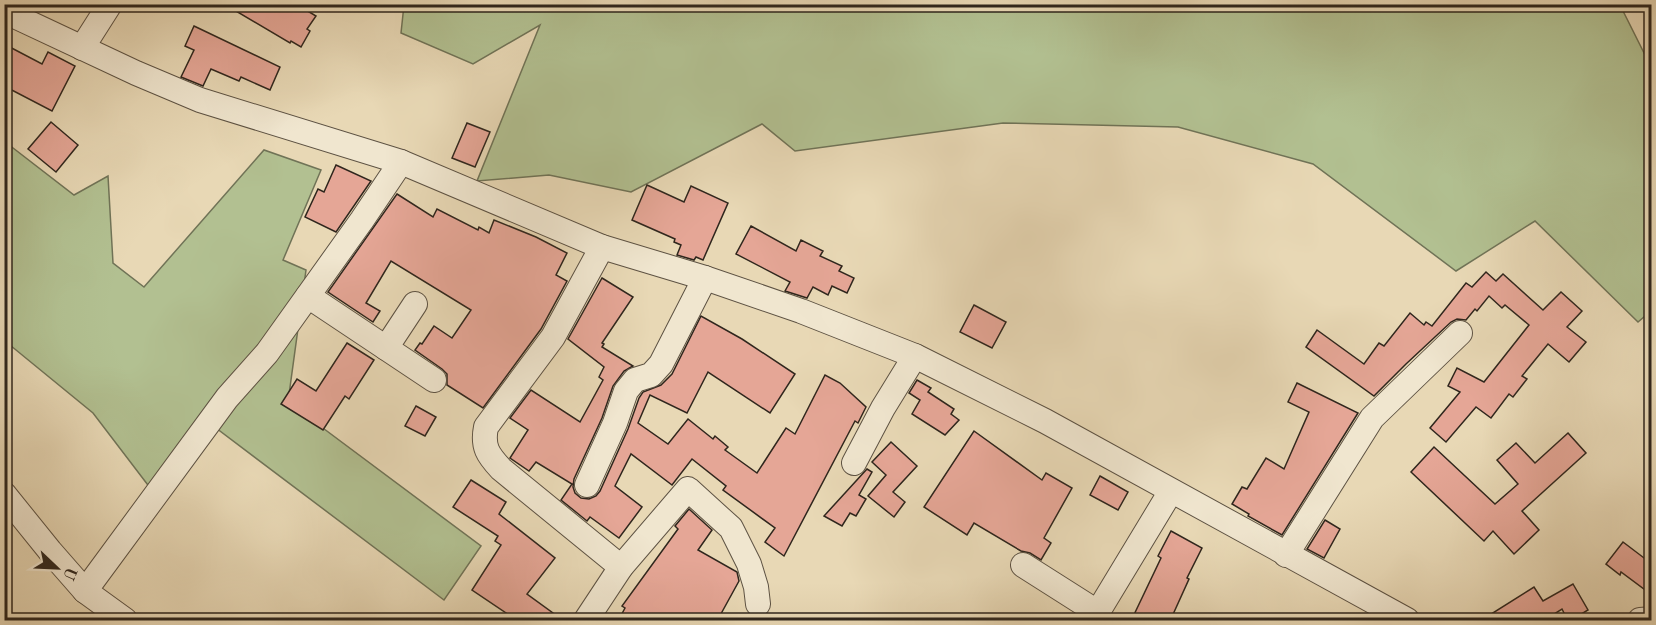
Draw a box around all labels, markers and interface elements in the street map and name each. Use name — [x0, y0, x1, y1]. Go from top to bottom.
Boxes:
north arrow — [27, 538, 87, 598]
text: U — [59, 564, 79, 582]

